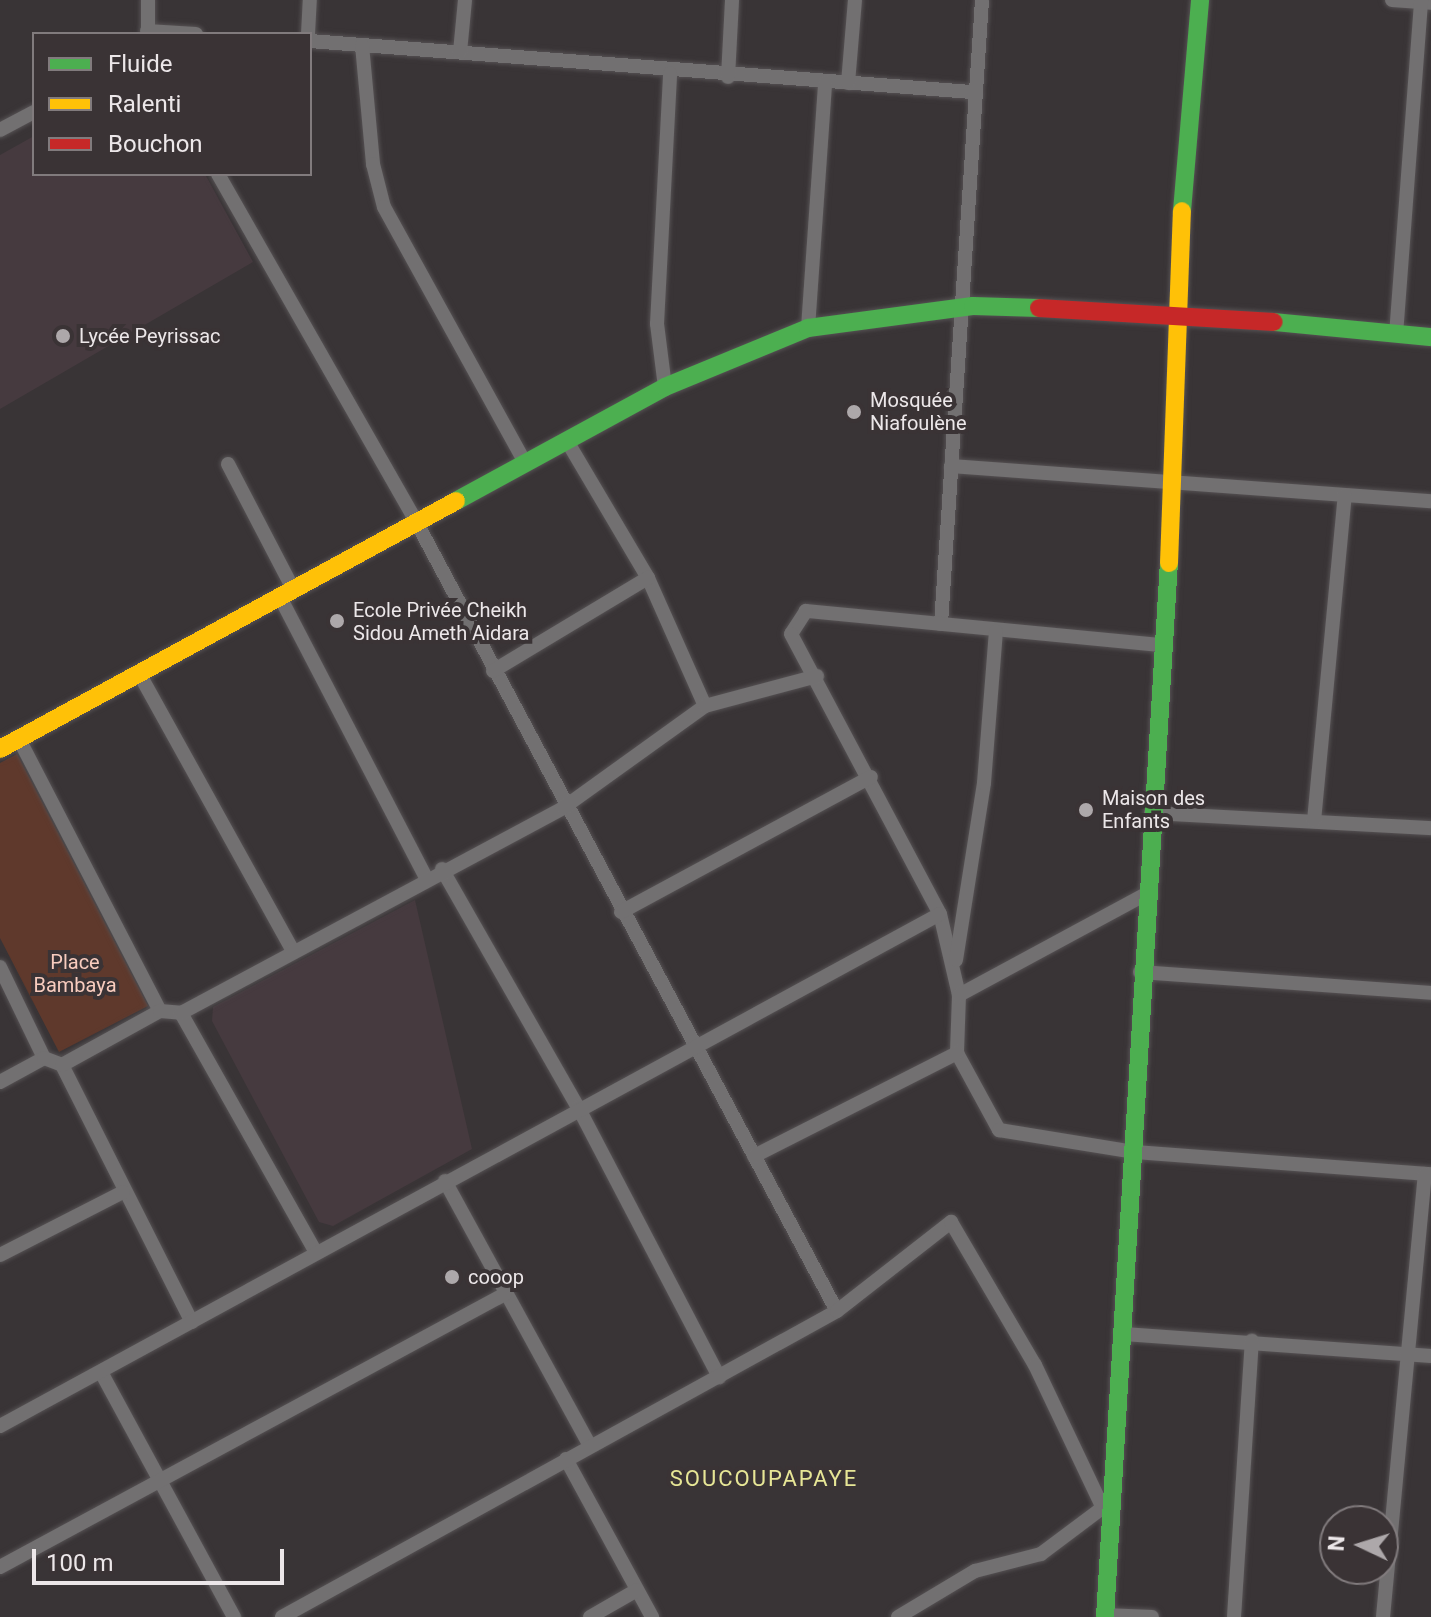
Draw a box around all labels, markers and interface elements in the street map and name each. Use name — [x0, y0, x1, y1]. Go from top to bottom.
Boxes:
legend — [32, 32, 312, 176]
text: Fluide — [108, 50, 172, 78]
text: Ralenti — [108, 90, 181, 118]
text: Bouchon — [108, 130, 203, 158]
place label: Lycée Peyrissac — [79, 324, 221, 348]
marker: Lycée Peyrissac — [54, 327, 72, 345]
place label: Mosquée Niafoulène — [870, 388, 967, 435]
marker: Mosquée Niafoulène — [845, 403, 863, 421]
place label: Ecole Privée Cheikh Sidou Ameth Aidara — [353, 598, 529, 645]
marker: Ecole Privée Cheikh Sidou Ameth Aidara — [328, 612, 346, 630]
place label: Maison des Enfants — [1102, 786, 1205, 833]
marker: Maison des Enfants — [1077, 801, 1095, 819]
park label: Place Bambaya — [33, 951, 117, 998]
place label: cooop — [468, 1265, 524, 1289]
marker: cooop — [443, 1268, 461, 1286]
district label: SOUCOUPAPAYE — [670, 1466, 858, 1492]
north arrow — [1319, 1505, 1399, 1585]
scale bar — [36, 1533, 288, 1583]
text: N — [1324, 1535, 1350, 1552]
text: 100 m — [46, 1549, 113, 1577]

